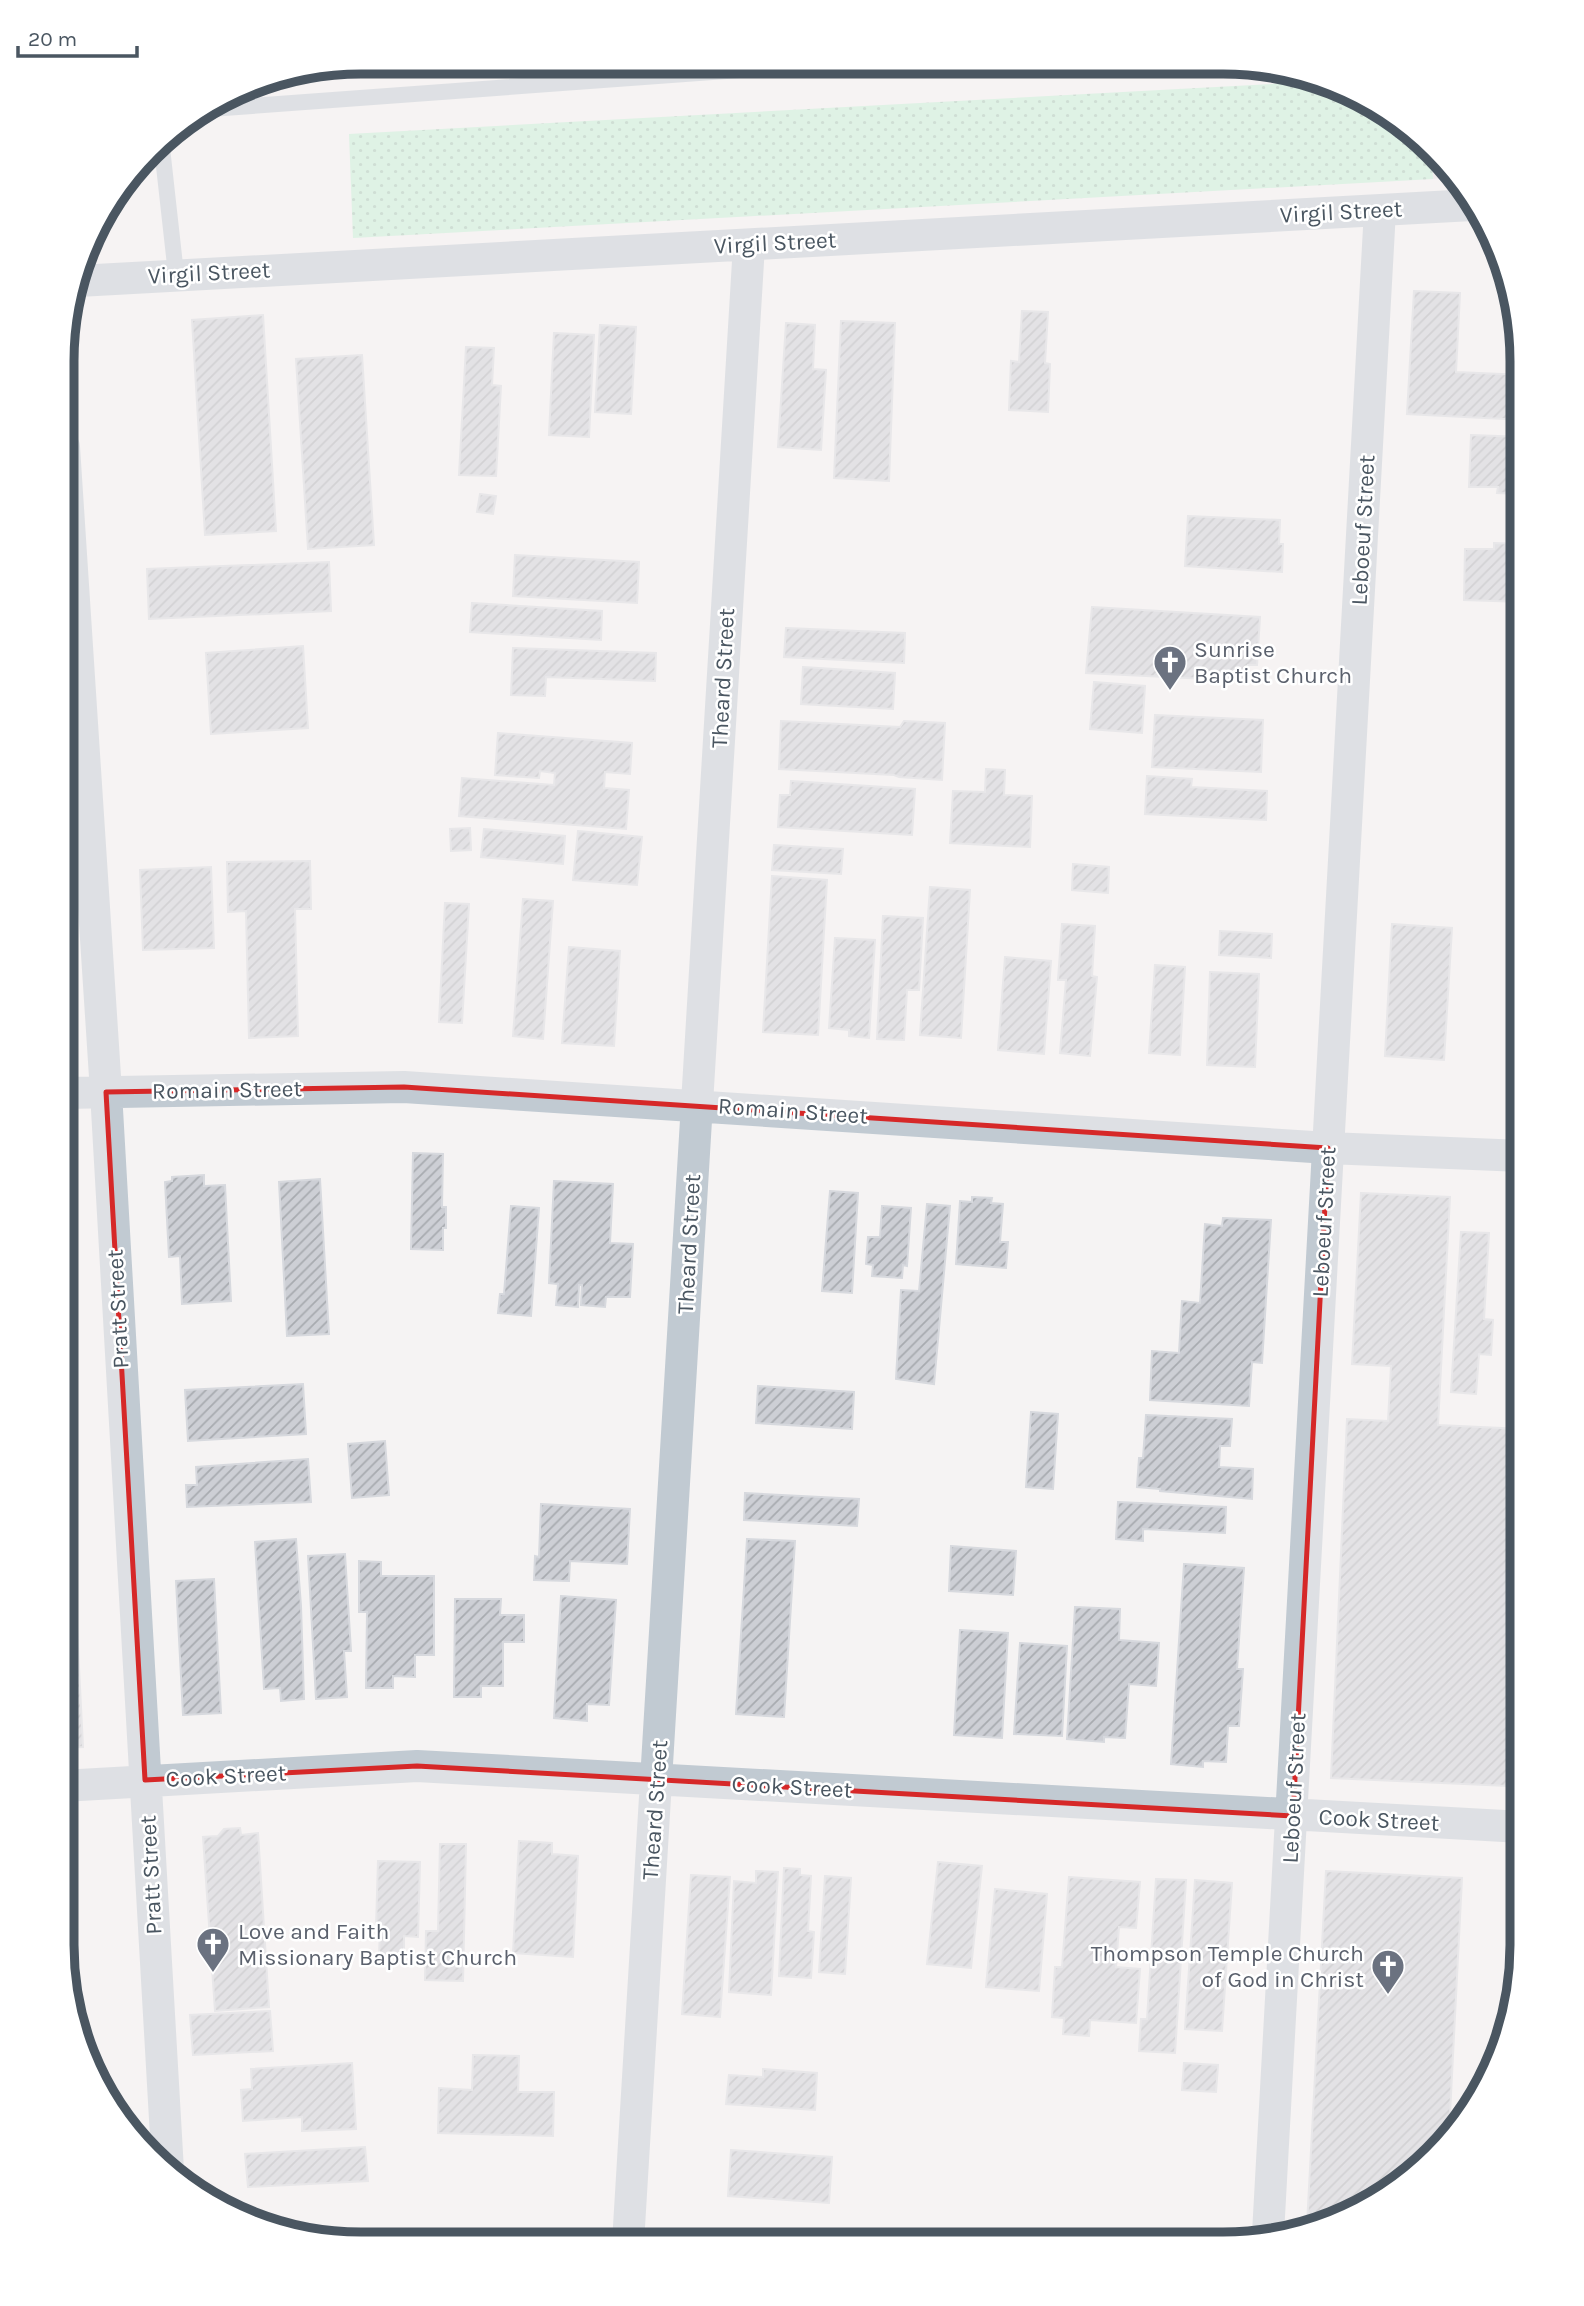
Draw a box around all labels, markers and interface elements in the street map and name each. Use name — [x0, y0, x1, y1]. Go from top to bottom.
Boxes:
scale bar — [18, 14, 136, 58]
text: 20 m — [28, 27, 77, 51]
street label: Virgil Street — [1279, 195, 1403, 229]
street label: Virgil Street — [713, 226, 837, 260]
street label: Virgil Street — [147, 256, 271, 290]
street label: Leboeuf Street — [1346, 454, 1380, 606]
street label: Theard Street — [706, 607, 740, 749]
place label: Sunrise Baptist Church — [1194, 636, 1352, 689]
church icon: Sunrise Baptist Church — [1151, 643, 1189, 692]
street label: Romain Street — [152, 1075, 303, 1105]
street label: Romain Street — [717, 1092, 869, 1130]
street label: Leboeuf Street — [1307, 1146, 1341, 1298]
street label: Theard Street — [672, 1173, 706, 1315]
street label: Pratt Street — [101, 1248, 135, 1369]
street label: Leboeuf Street — [1277, 1712, 1311, 1864]
street label: Theard Street — [637, 1739, 673, 1881]
street label: Cook Street — [165, 1759, 287, 1793]
street label: Cook Street — [731, 1770, 853, 1804]
street label: Cook Street — [1318, 1803, 1440, 1837]
street label: Pratt Street — [134, 1814, 168, 1935]
place label: Love and Faith Missionary Baptist Church — [238, 1918, 517, 1971]
church icon: Love and Faith Missionary Baptist Church — [194, 1925, 232, 1974]
place label: Thompson Temple Church of God in Christ — [1091, 1940, 1364, 1993]
church icon: Thompson Temple Church of God in Christ — [1369, 1947, 1407, 1996]

